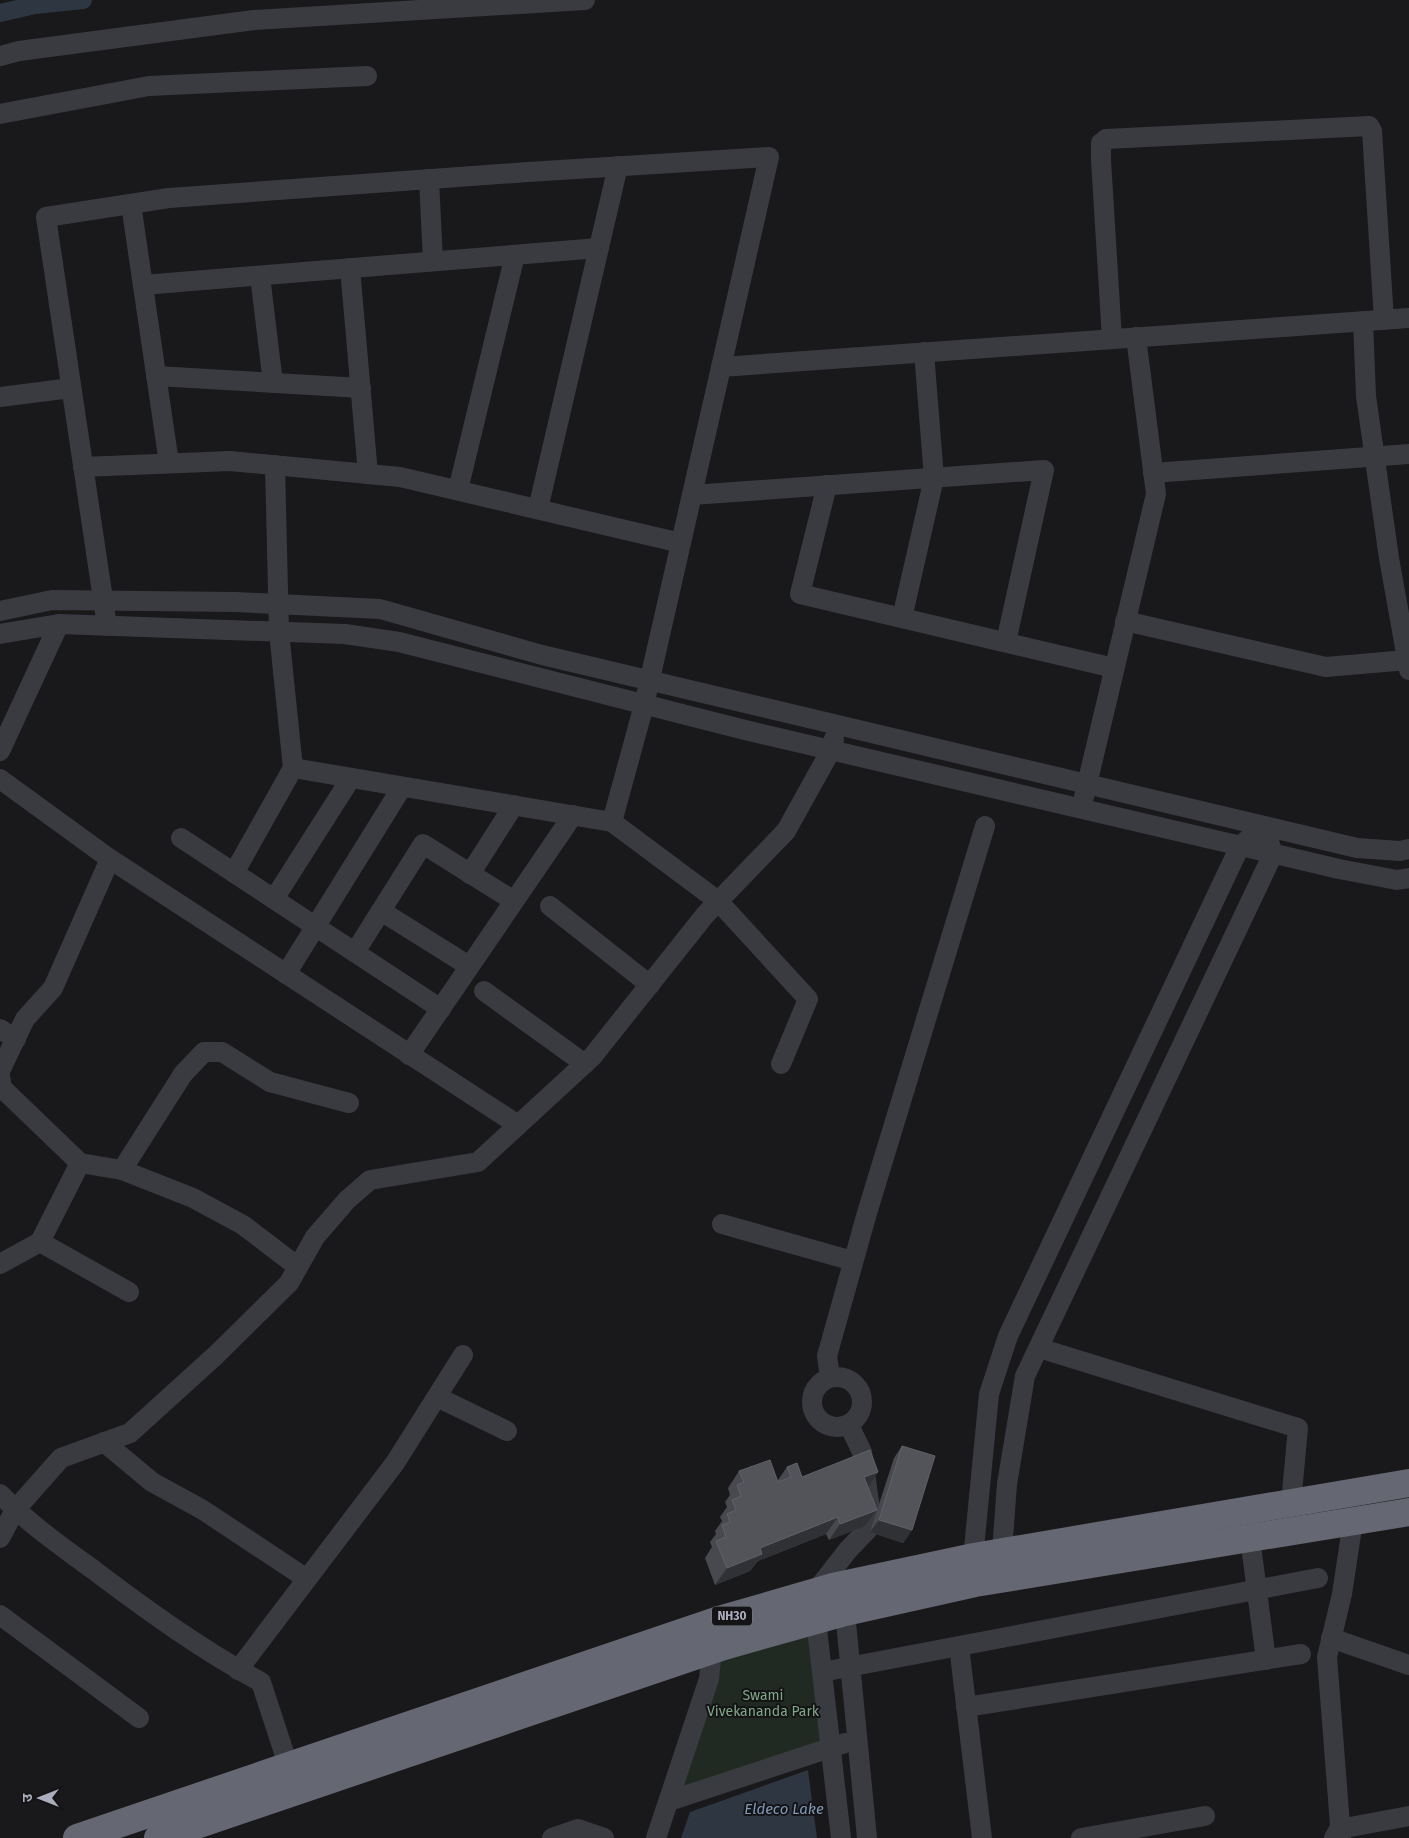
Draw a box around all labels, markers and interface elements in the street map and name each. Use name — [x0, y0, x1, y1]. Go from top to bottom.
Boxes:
road number: NH30 — [712, 1606, 752, 1625]
park label: Swami Vivekananda Park — [707, 1687, 820, 1720]
north arrow — [15, 1773, 65, 1823]
text: उ — [19, 1793, 36, 1802]
water label: Eldeco Lake — [744, 1800, 824, 1818]

